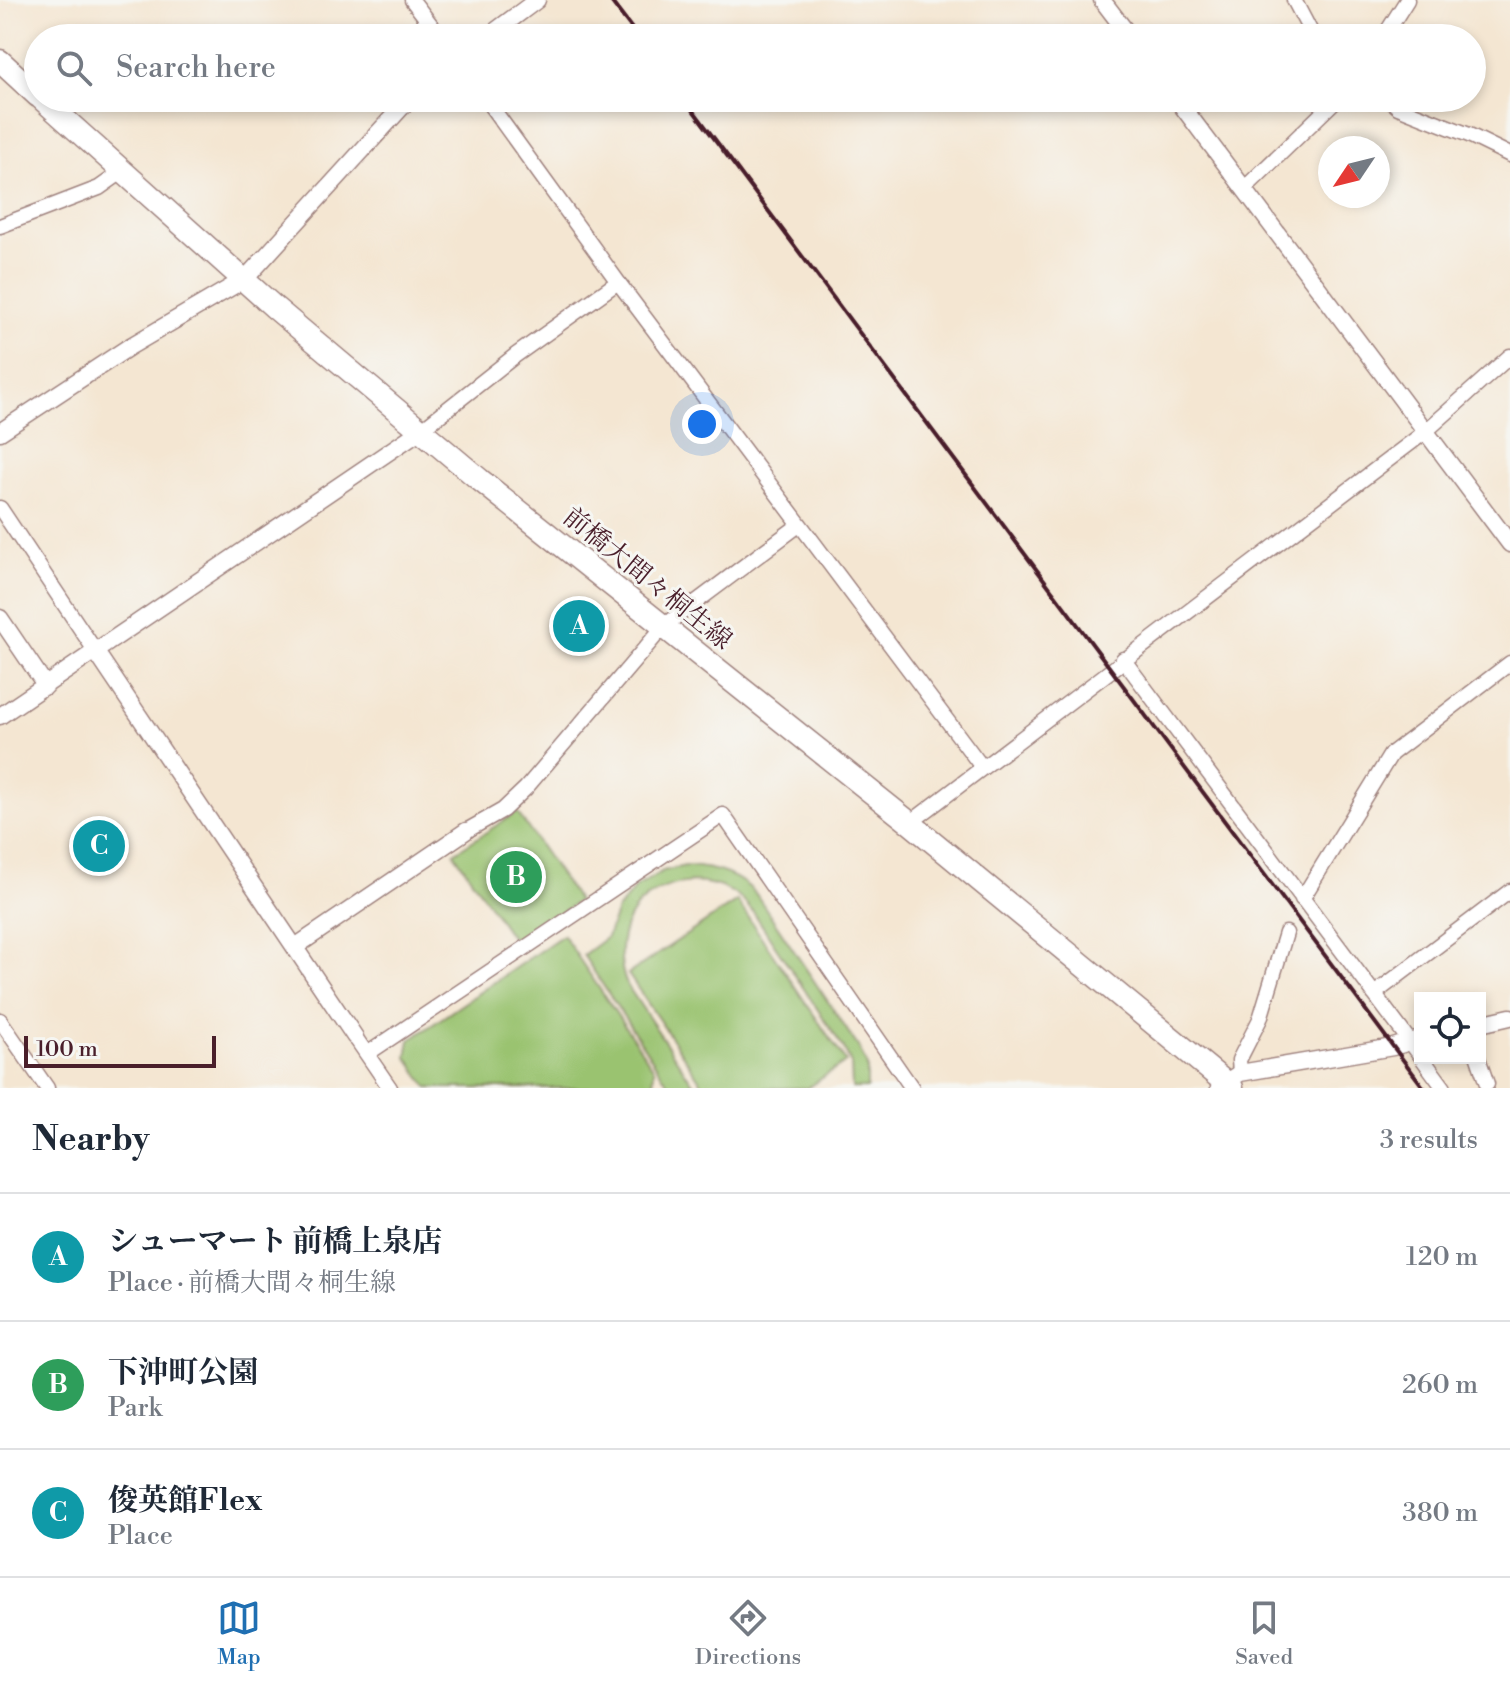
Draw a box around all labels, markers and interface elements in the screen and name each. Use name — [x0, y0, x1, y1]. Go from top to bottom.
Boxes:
search box — [24, 24, 1486, 112]
icon: search — [52, 46, 96, 90]
text: Search here — [116, 49, 276, 87]
north arrow — [1318, 136, 1390, 208]
your location — [682, 404, 722, 444]
street label: 前橋大間々桐生線 — [556, 501, 738, 657]
pin: A — [553, 596, 605, 656]
pin: C — [73, 816, 125, 876]
pin: B — [490, 847, 542, 907]
map controls — [1414, 992, 1486, 1064]
button: locate — [1414, 992, 1486, 1064]
scale bar — [24, 1032, 216, 1068]
text: 100 m — [36, 1036, 98, 1063]
text: Nearby — [32, 1119, 150, 1161]
text: 3 results — [1380, 1124, 1478, 1156]
text: シューマート 前橋上泉店 — [108, 1223, 442, 1261]
text: A — [49, 1241, 67, 1273]
text: 120 m — [1406, 1241, 1478, 1273]
text: Place · 前橋大間々桐生線 — [108, 1267, 396, 1299]
text: 下沖町公園 — [108, 1354, 258, 1392]
text: B — [48, 1369, 68, 1401]
text: 260 m — [1402, 1369, 1478, 1401]
text: Park — [108, 1392, 162, 1424]
text: 俊英館Flex — [108, 1482, 262, 1520]
text: C — [49, 1497, 67, 1529]
text: 380 m — [1402, 1497, 1478, 1529]
text: Place — [108, 1520, 173, 1552]
tab: Map — [217, 1596, 261, 1671]
tab: Directions — [695, 1596, 801, 1671]
tab: Saved — [1235, 1596, 1293, 1671]

